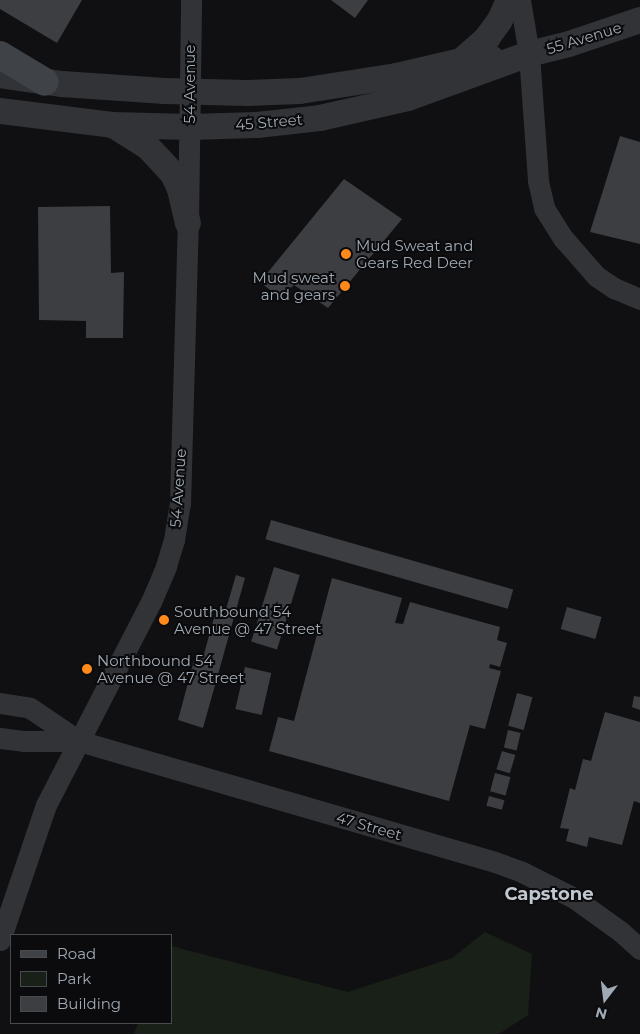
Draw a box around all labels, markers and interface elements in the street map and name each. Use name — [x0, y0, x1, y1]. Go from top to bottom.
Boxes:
street label: 55 Avenue — [544, 18, 624, 58]
street label: 54 Avenue — [181, 45, 199, 123]
street label: 45 Street — [235, 110, 303, 134]
place label: Mud Sweat and Gears Red Deer — [356, 236, 473, 271]
marker: Mud Sweat and Gears Red Deer — [340, 248, 352, 260]
place label: Mud sweat and gears — [253, 268, 335, 303]
marker: Mud sweat and gears — [339, 280, 351, 292]
street label: 54 Avenue — [166, 448, 190, 528]
place label: Southbound 54 Avenue @ 47 Street — [174, 602, 321, 637]
marker: Southbound 54 Avenue @ 47 Street — [158, 614, 170, 626]
place label: Northbound 54 Avenue @ 47 Street — [97, 651, 244, 686]
marker: Northbound 54 Avenue @ 47 Street — [81, 663, 93, 675]
street label: 47 Street — [334, 808, 404, 844]
district label: Capstone — [504, 883, 594, 905]
legend — [10, 934, 172, 1024]
text: Road — [57, 944, 96, 963]
text: Park — [57, 969, 91, 988]
north arrow — [580, 974, 630, 1024]
text: Building — [57, 994, 121, 1013]
text: N — [593, 1003, 609, 1024]

